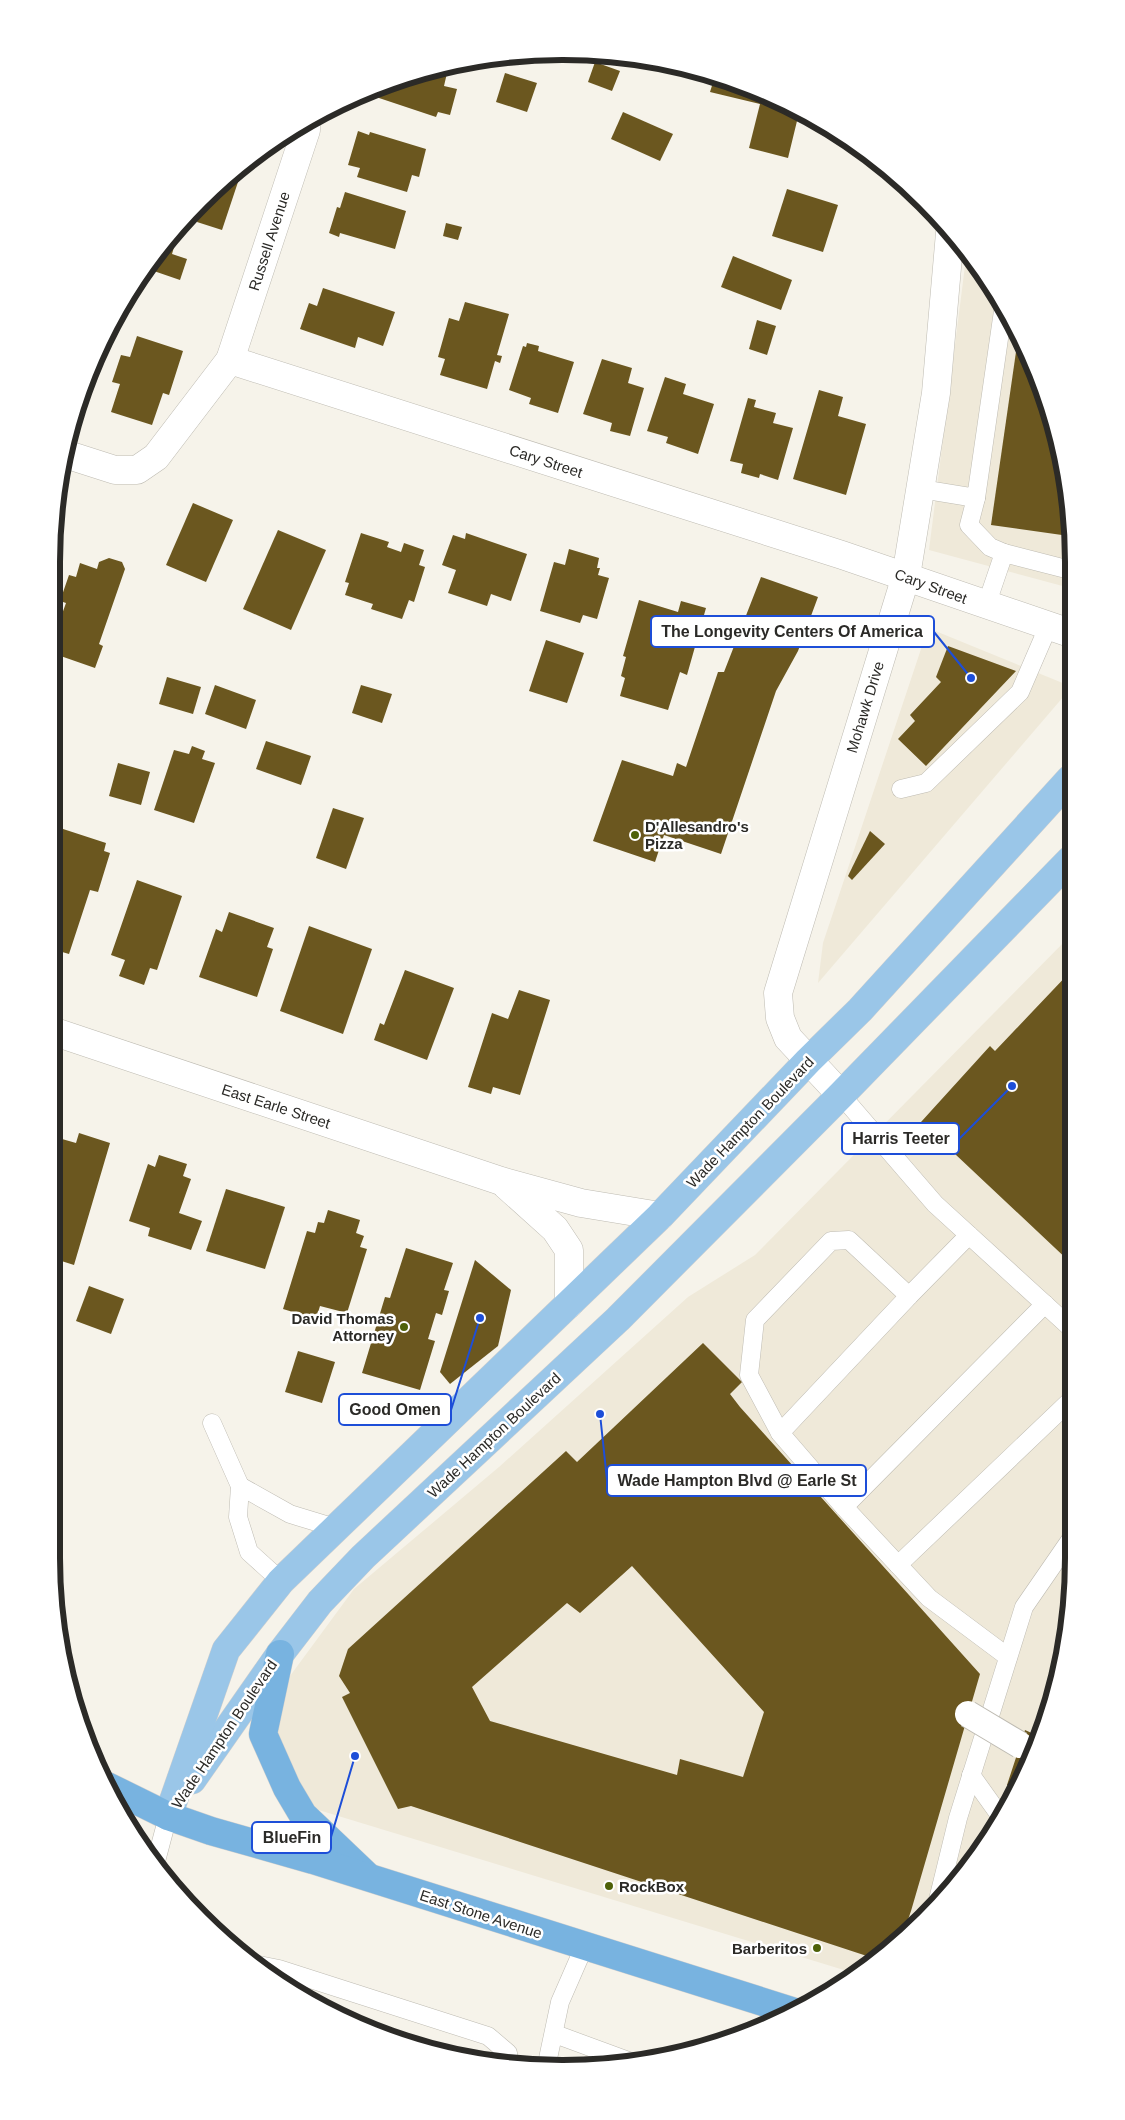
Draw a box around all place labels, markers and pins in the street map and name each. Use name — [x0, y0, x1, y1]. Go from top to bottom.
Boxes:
callout: The Longevity Centers Of America — [651, 616, 934, 647]
place label: D'Allesandro's Pizza — [645, 818, 749, 852]
marker: D'Allesandro's Pizza — [629, 829, 641, 841]
callout: Harris Teeter — [842, 1123, 959, 1154]
place label: David Thomas Attorney — [291, 1310, 395, 1344]
marker: David Thomas Attorney — [398, 1321, 410, 1333]
callout: Good Omen — [339, 1394, 451, 1425]
callout: Wade Hampton Blvd @ Earle St — [607, 1465, 866, 1496]
callout: BlueFin — [252, 1822, 331, 1853]
place label: RockBox — [619, 1878, 685, 1895]
marker: RockBox — [603, 1880, 615, 1892]
place label: Barberitos — [732, 1940, 807, 1957]
marker: Barberitos — [811, 1942, 823, 1954]

